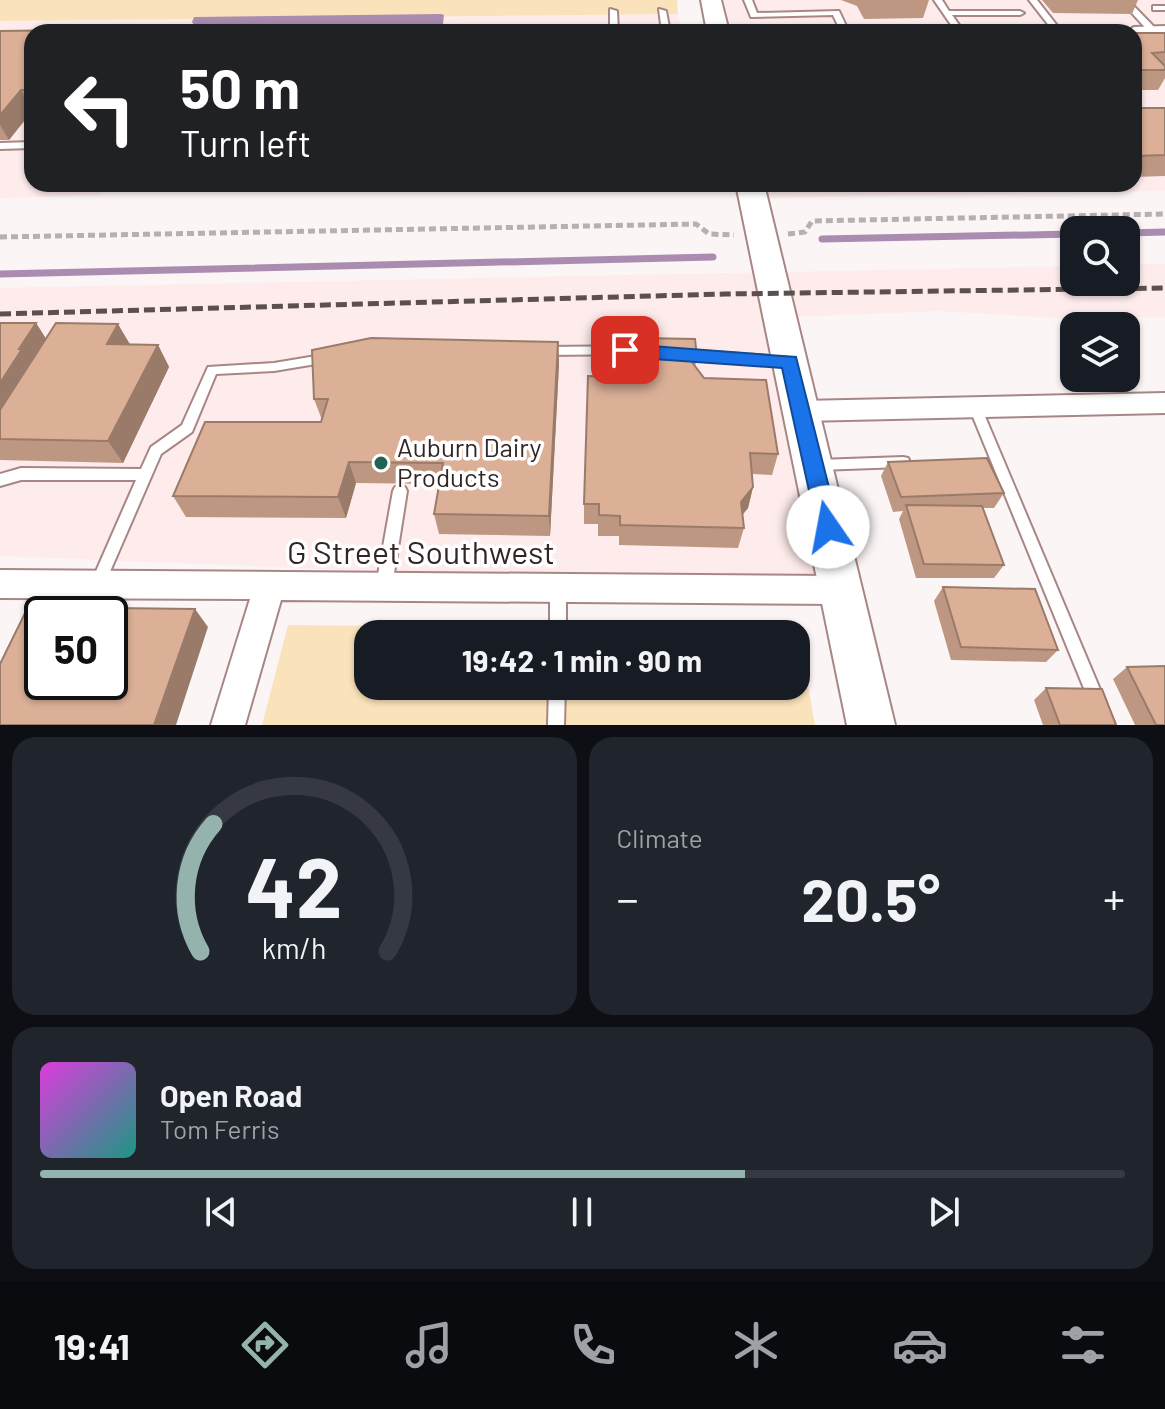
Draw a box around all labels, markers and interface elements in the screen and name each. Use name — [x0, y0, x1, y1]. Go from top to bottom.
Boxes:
text: 50 m — [180, 53, 300, 120]
icon: left — [48, 56, 152, 160]
text: Turn left — [180, 121, 311, 164]
map controls — [1060, 216, 1140, 392]
button: search — [1060, 216, 1140, 296]
button: layers — [1060, 312, 1140, 392]
pin — [591, 316, 659, 384]
icon: arrive — [603, 328, 647, 372]
place label: Auburn Dairy Products — [397, 431, 542, 492]
marker: Auburn Dairy Products — [372, 454, 390, 472]
position arrow — [786, 485, 870, 569]
street label: G Street Southwest — [287, 532, 555, 570]
speed limit sign: 50 — [24, 596, 128, 700]
text: 19:42 · 1 min · 90 m — [462, 642, 702, 678]
text: Climate — [617, 822, 703, 853]
text: 42 — [246, 835, 343, 935]
text: 20.5° — [801, 862, 940, 934]
text: − — [617, 871, 639, 924]
text: + — [1103, 871, 1125, 924]
text: km/h — [262, 930, 327, 965]
text: Open Road — [160, 1077, 302, 1113]
text: Tom Ferris — [160, 1113, 280, 1144]
icon: previous — [199, 1190, 243, 1234]
icon: pause — [560, 1190, 604, 1234]
icon: next — [922, 1190, 966, 1234]
icon: directions — [237, 1317, 293, 1373]
icon: music — [401, 1317, 457, 1373]
icon: phone — [565, 1317, 621, 1373]
icon: climate — [728, 1317, 784, 1373]
icon: car — [892, 1317, 948, 1373]
icon: filters — [1055, 1317, 1111, 1373]
text: 19:41 — [54, 1324, 130, 1367]

